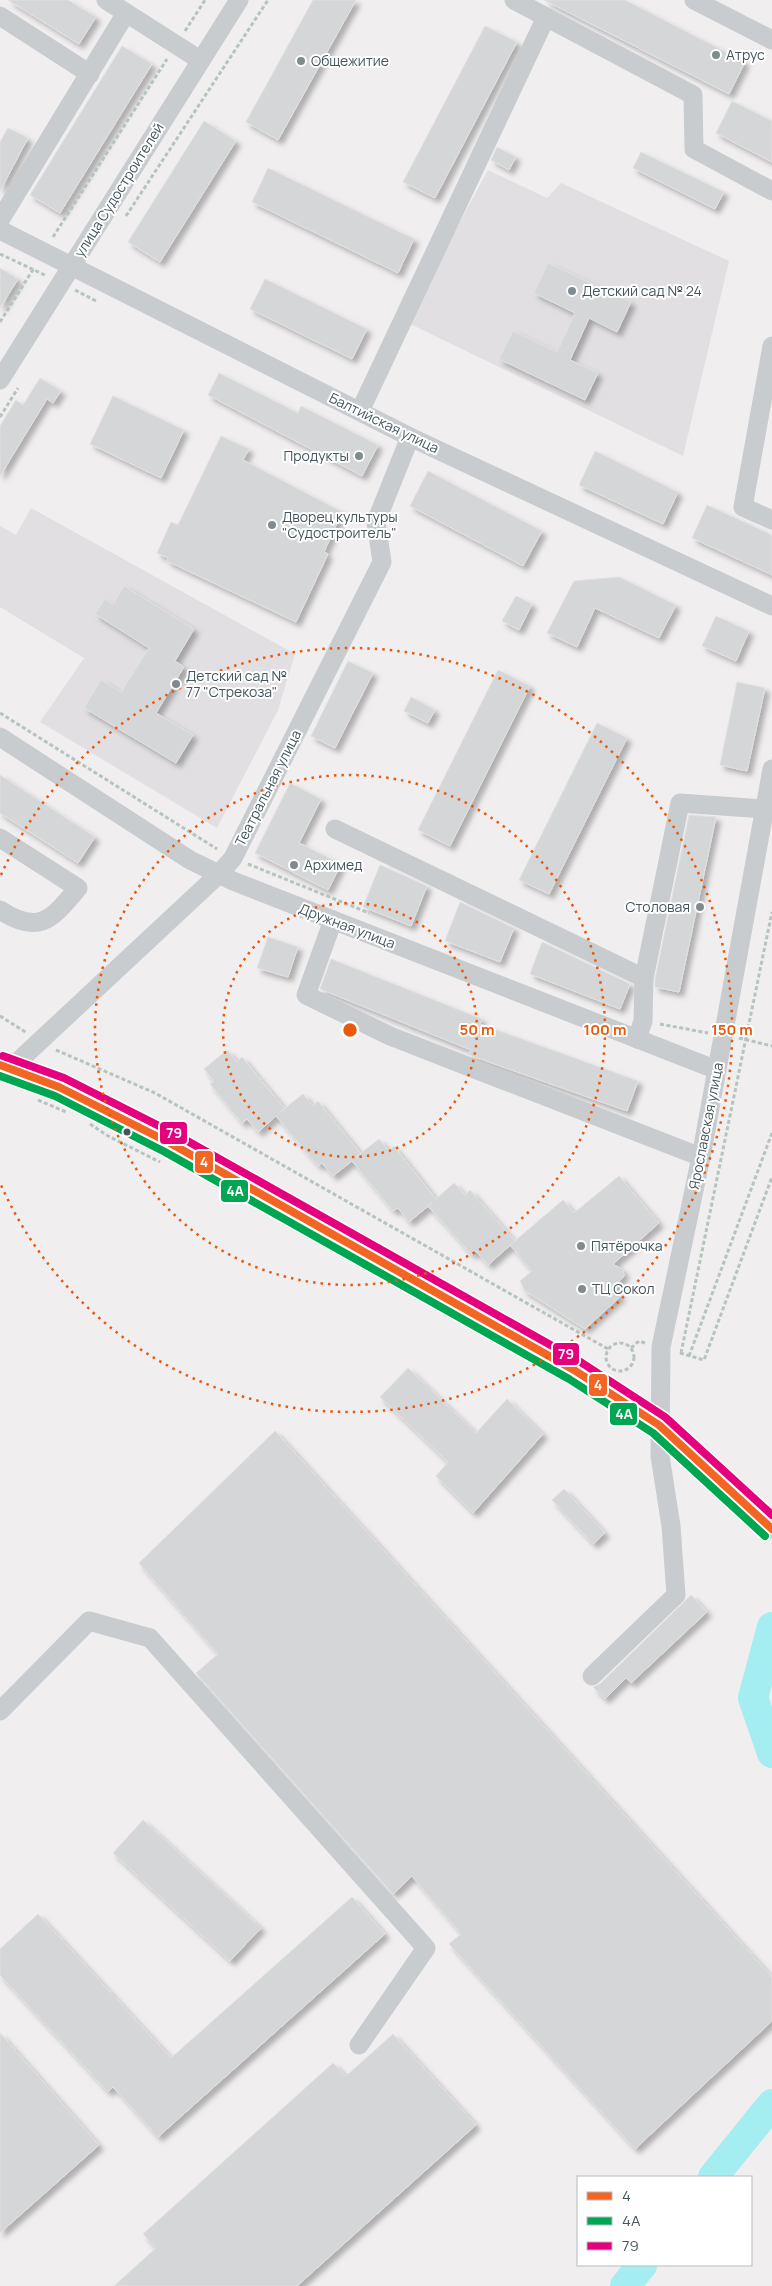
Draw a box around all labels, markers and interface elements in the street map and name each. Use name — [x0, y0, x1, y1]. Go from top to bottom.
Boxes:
place label: Атрус — [726, 45, 765, 64]
marker: Атрус — [710, 49, 722, 61]
place label: Общежитие — [311, 51, 389, 70]
marker: Общежитие — [295, 55, 307, 67]
street label: улица Судостроителей — [70, 119, 168, 260]
place label: Детский сад № 24 — [582, 281, 702, 300]
marker: Детский сад № 24 — [566, 285, 578, 297]
street label: Балтийская улица — [326, 388, 442, 457]
place label: Продукты — [284, 446, 349, 465]
marker: Продукты — [353, 450, 365, 462]
place label: Дворец культуры "Судостроитель" — [282, 507, 398, 542]
marker: Дворец культуры "Судостроитель" — [266, 519, 278, 531]
place label: Детский сад № 77 "Стрекоза" — [186, 666, 287, 701]
marker: Детский сад № 77 "Стрекоза" — [170, 678, 182, 690]
street label: Театральная улица — [230, 727, 305, 849]
place label: Архимед — [304, 855, 362, 874]
marker: Архимед — [288, 859, 300, 871]
place label: Столовая — [625, 897, 690, 916]
street label: Дружная улица — [296, 898, 398, 953]
marker: Столовая — [694, 901, 706, 913]
text: 50 m — [459, 1019, 495, 1040]
text: 100 m — [584, 1019, 626, 1040]
text: 150 m — [711, 1019, 753, 1040]
centre of rings — [341, 1021, 359, 1039]
street label: Ярославская улица — [684, 1061, 727, 1191]
line badge: 79 — [159, 1121, 188, 1145]
text: 79 — [166, 1123, 182, 1142]
unlabelled marker — [122, 1127, 132, 1137]
line badge: 4 — [194, 1150, 214, 1174]
text: 4 — [200, 1152, 208, 1171]
line badge: 4А — [220, 1179, 249, 1203]
text: 4А — [226, 1181, 244, 1200]
place label: Пятёрочка — [591, 1236, 663, 1255]
marker: Пятёрочка — [575, 1240, 587, 1252]
place label: ТЦ Сокол — [592, 1279, 655, 1298]
marker: ТЦ Сокол — [576, 1283, 588, 1295]
line badge: 79 — [552, 1342, 580, 1366]
text: 79 — [558, 1344, 574, 1363]
line badge: 4 — [588, 1373, 608, 1397]
text: 4 — [594, 1375, 602, 1394]
line badge: 4А — [609, 1402, 638, 1426]
text: 4А — [615, 1404, 633, 1423]
legend — [577, 2176, 752, 2266]
text: 4 — [622, 2185, 631, 2206]
text: 4А — [622, 2210, 641, 2231]
text: 79 — [622, 2235, 639, 2256]

